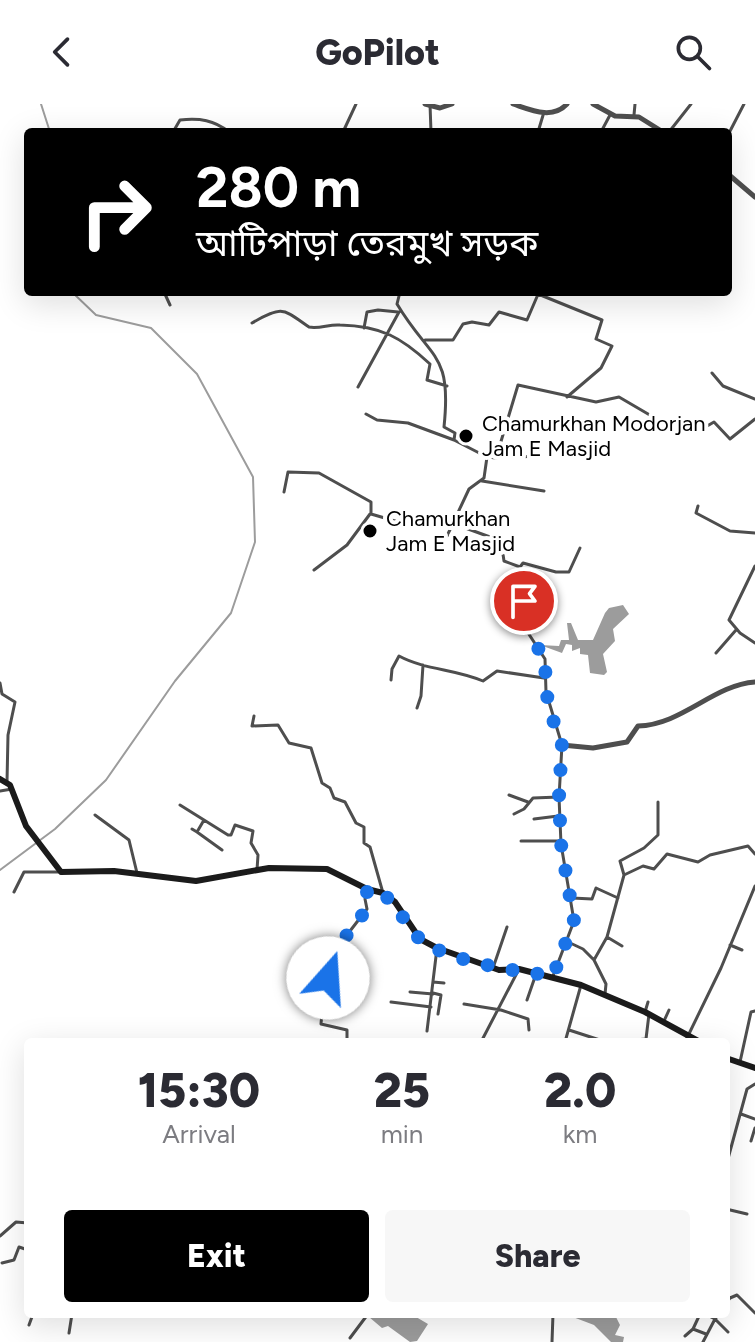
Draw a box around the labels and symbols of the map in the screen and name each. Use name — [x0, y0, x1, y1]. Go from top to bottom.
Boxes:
place label: Chamurkhan Modorjan Jam E Masjid — [482, 410, 706, 462]
marker: Chamurkhan Modorjan Jam E Masjid — [457, 427, 475, 445]
place label: Chamurkhan Jam E Masjid — [386, 505, 515, 557]
marker: Chamurkhan Jam E Masjid — [361, 522, 379, 540]
pin — [490, 567, 558, 635]
position arrow — [286, 936, 370, 1020]

